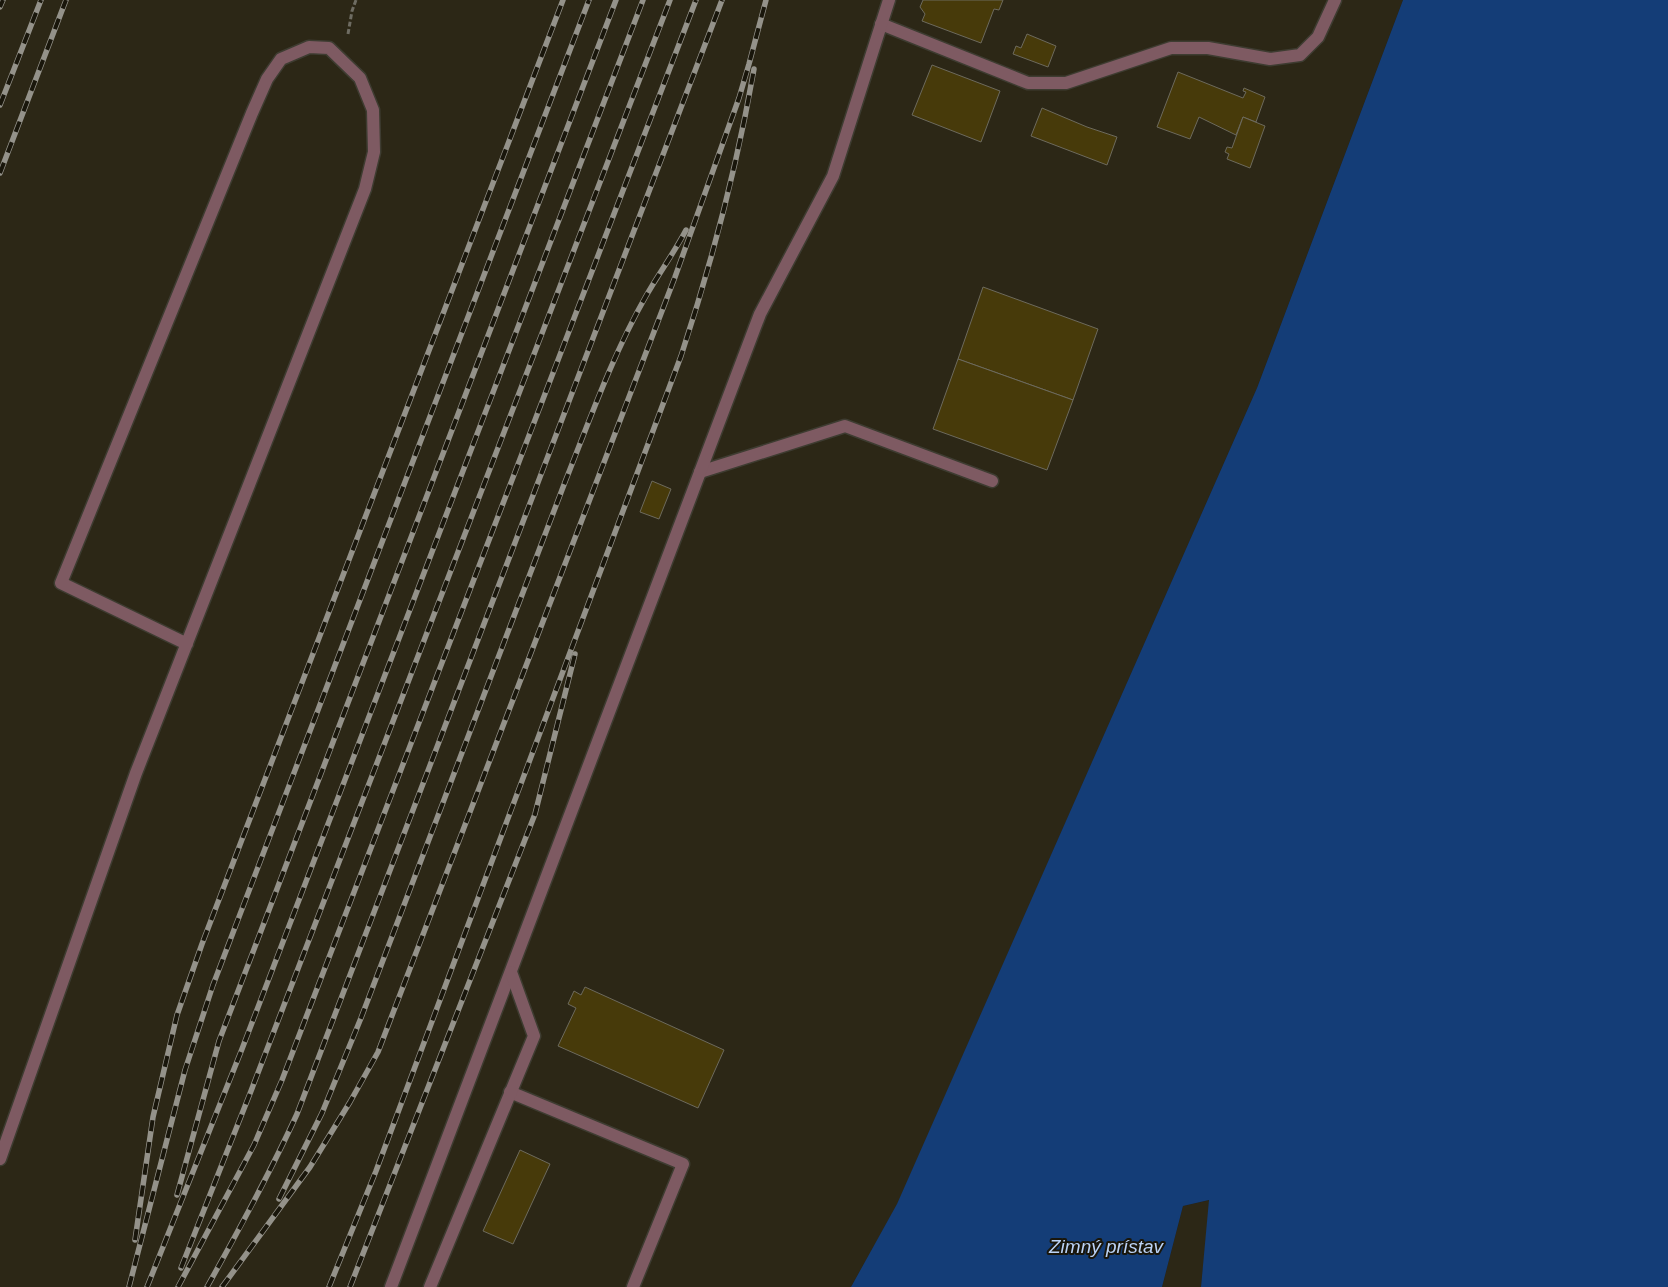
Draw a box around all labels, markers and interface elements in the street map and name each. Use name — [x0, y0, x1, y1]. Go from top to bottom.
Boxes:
water label: Zimný prístav — [1048, 1236, 1165, 1257]

